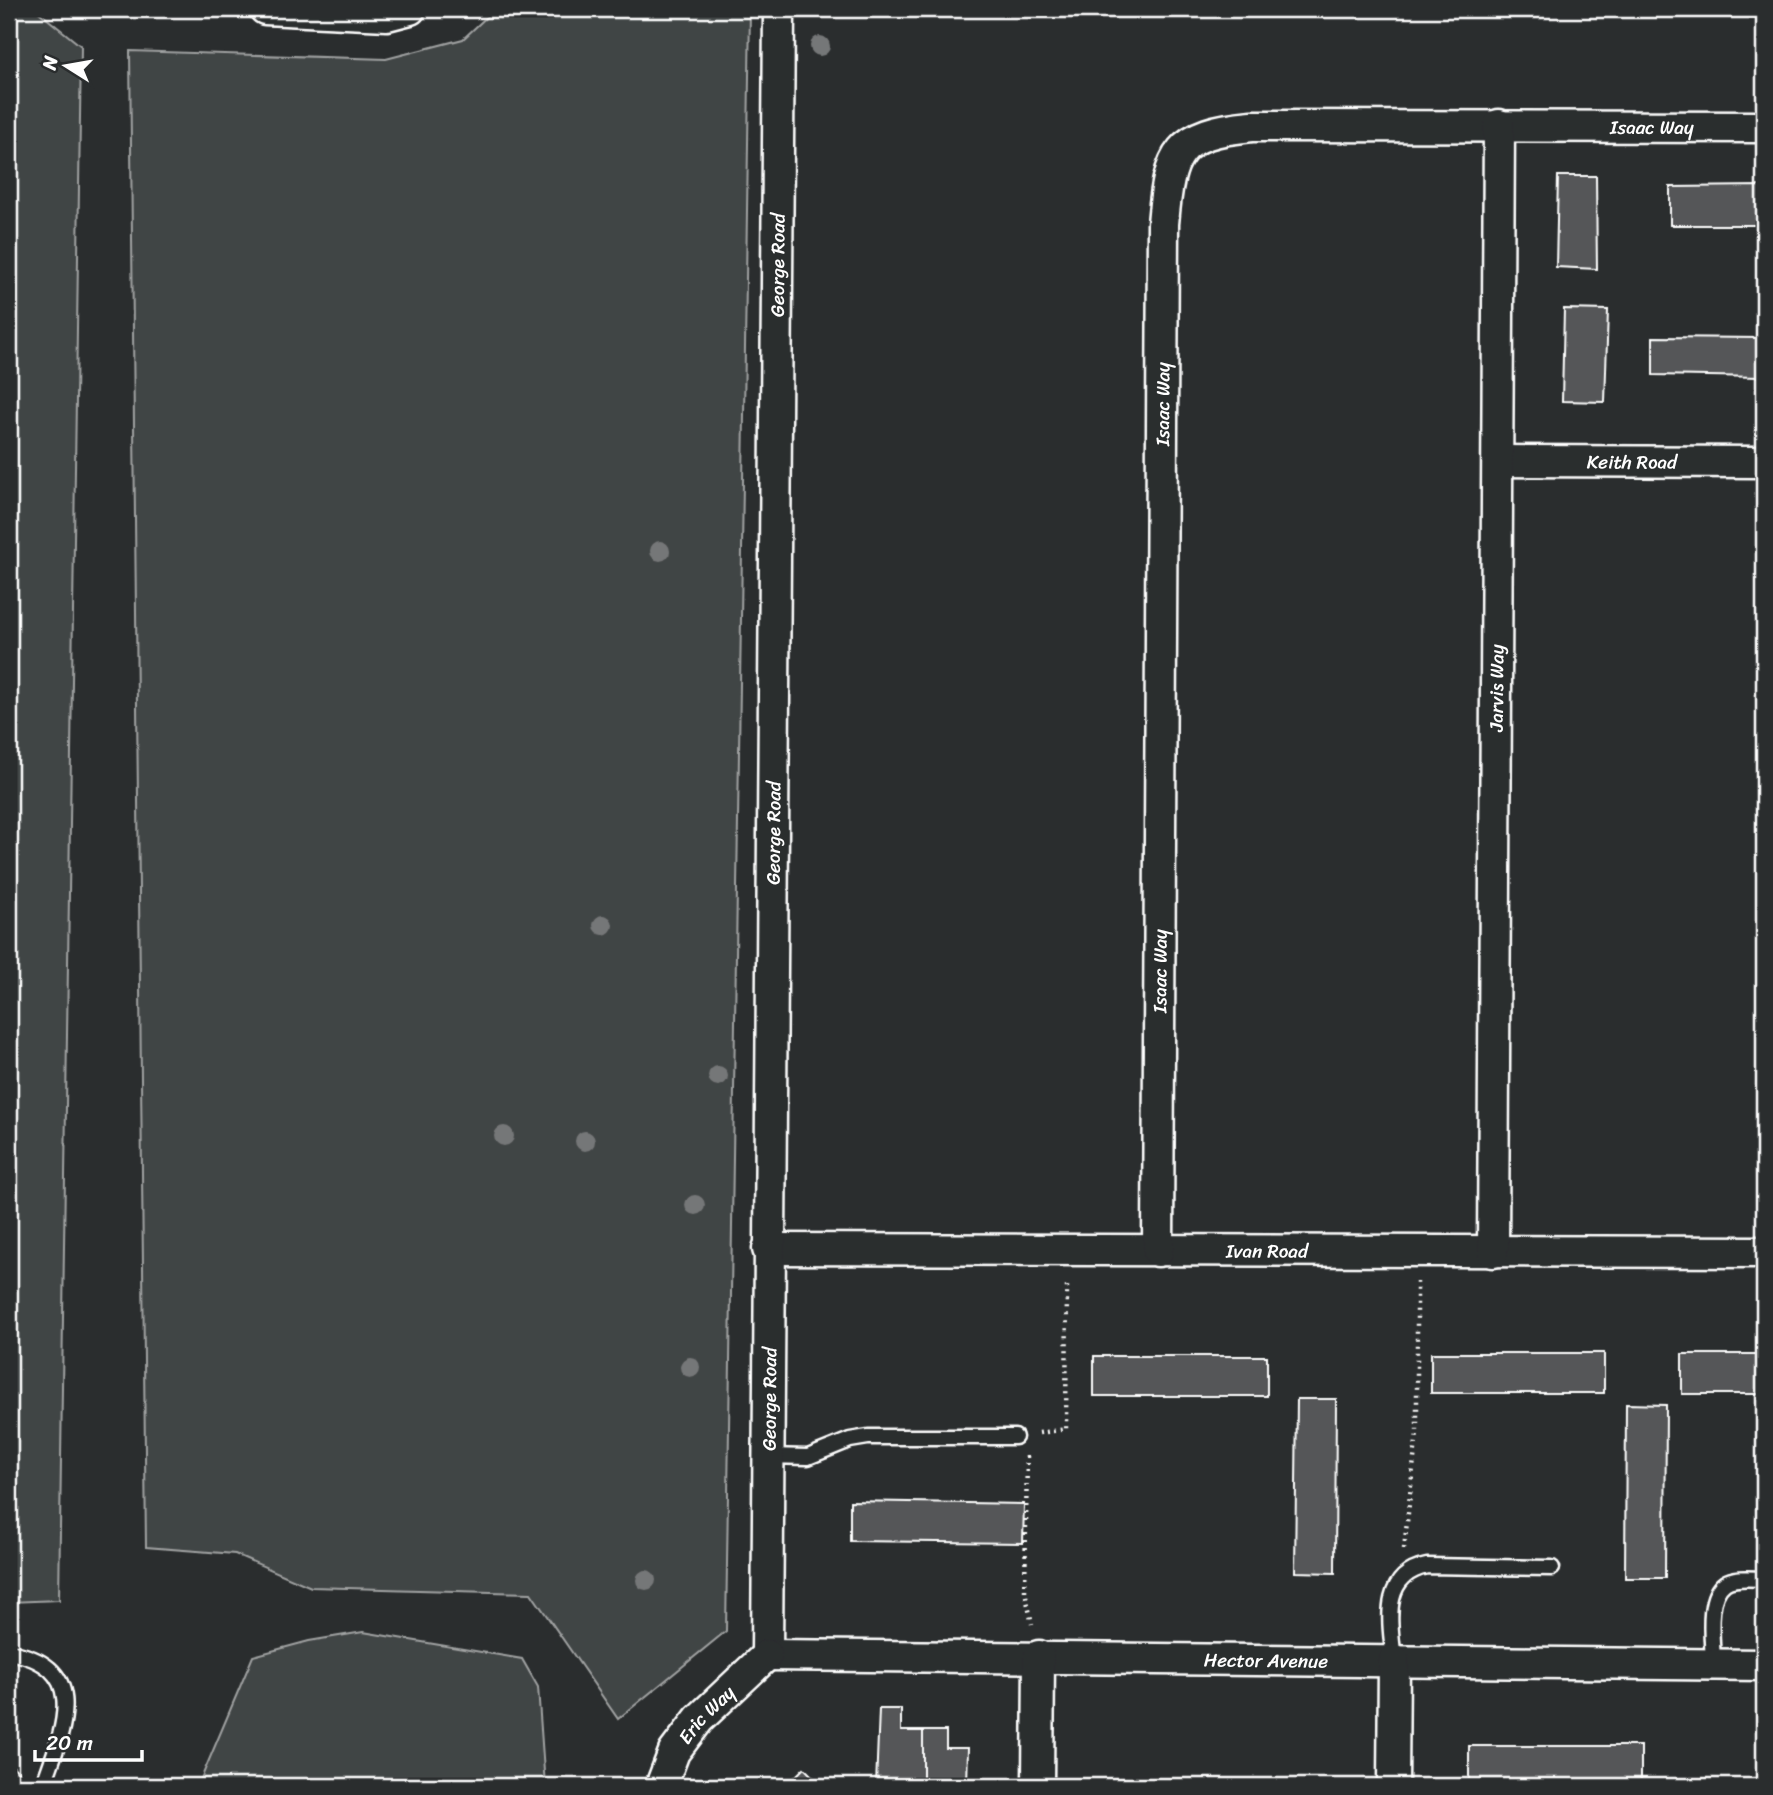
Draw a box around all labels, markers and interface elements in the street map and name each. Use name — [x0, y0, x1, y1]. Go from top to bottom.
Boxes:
north arrow — [32, 32, 102, 102]
text: N — [32, 52, 67, 73]
street label: Isaac Way — [1609, 111, 1694, 144]
street label: George Road — [761, 211, 795, 317]
street label: Isaac Way — [1146, 362, 1179, 447]
street label: Keith Road — [1587, 445, 1679, 479]
street label: Jarvis Way — [1480, 644, 1513, 733]
street label: George Road — [757, 779, 790, 885]
street label: Isaac Way — [1143, 929, 1177, 1014]
street label: Ivan Road — [1225, 1234, 1310, 1268]
street label: George Road — [752, 1345, 786, 1451]
street label: Hector Avenue — [1204, 1643, 1328, 1678]
street label: Eric Way — [669, 1677, 743, 1751]
scale bar — [35, 1718, 142, 1762]
text: 20 m — [46, 1724, 93, 1762]

